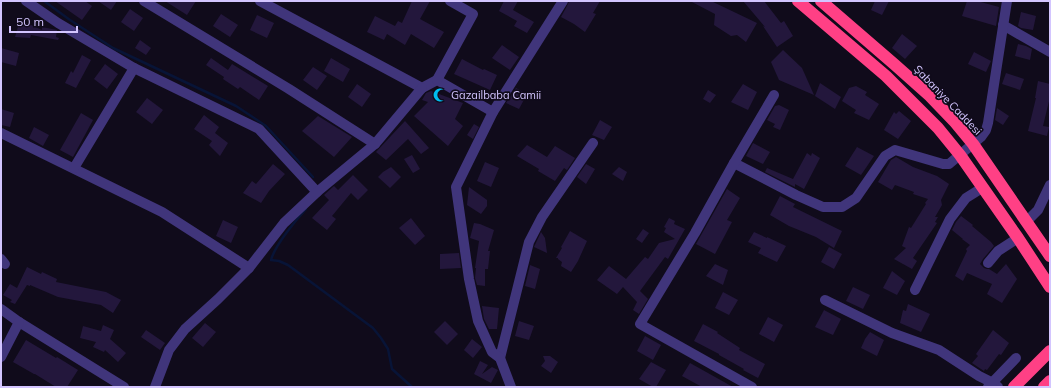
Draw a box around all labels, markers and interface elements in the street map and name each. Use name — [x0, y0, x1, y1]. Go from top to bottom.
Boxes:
scale bar — [10, 8, 77, 34]
text: 50 m — [16, 14, 44, 29]
street label: Şabaniye Caddesi — [911, 62, 985, 138]
mosque icon: Gazailbaba Camii — [432, 87, 448, 103]
place label: Gazailbaba Camii — [451, 88, 541, 102]

